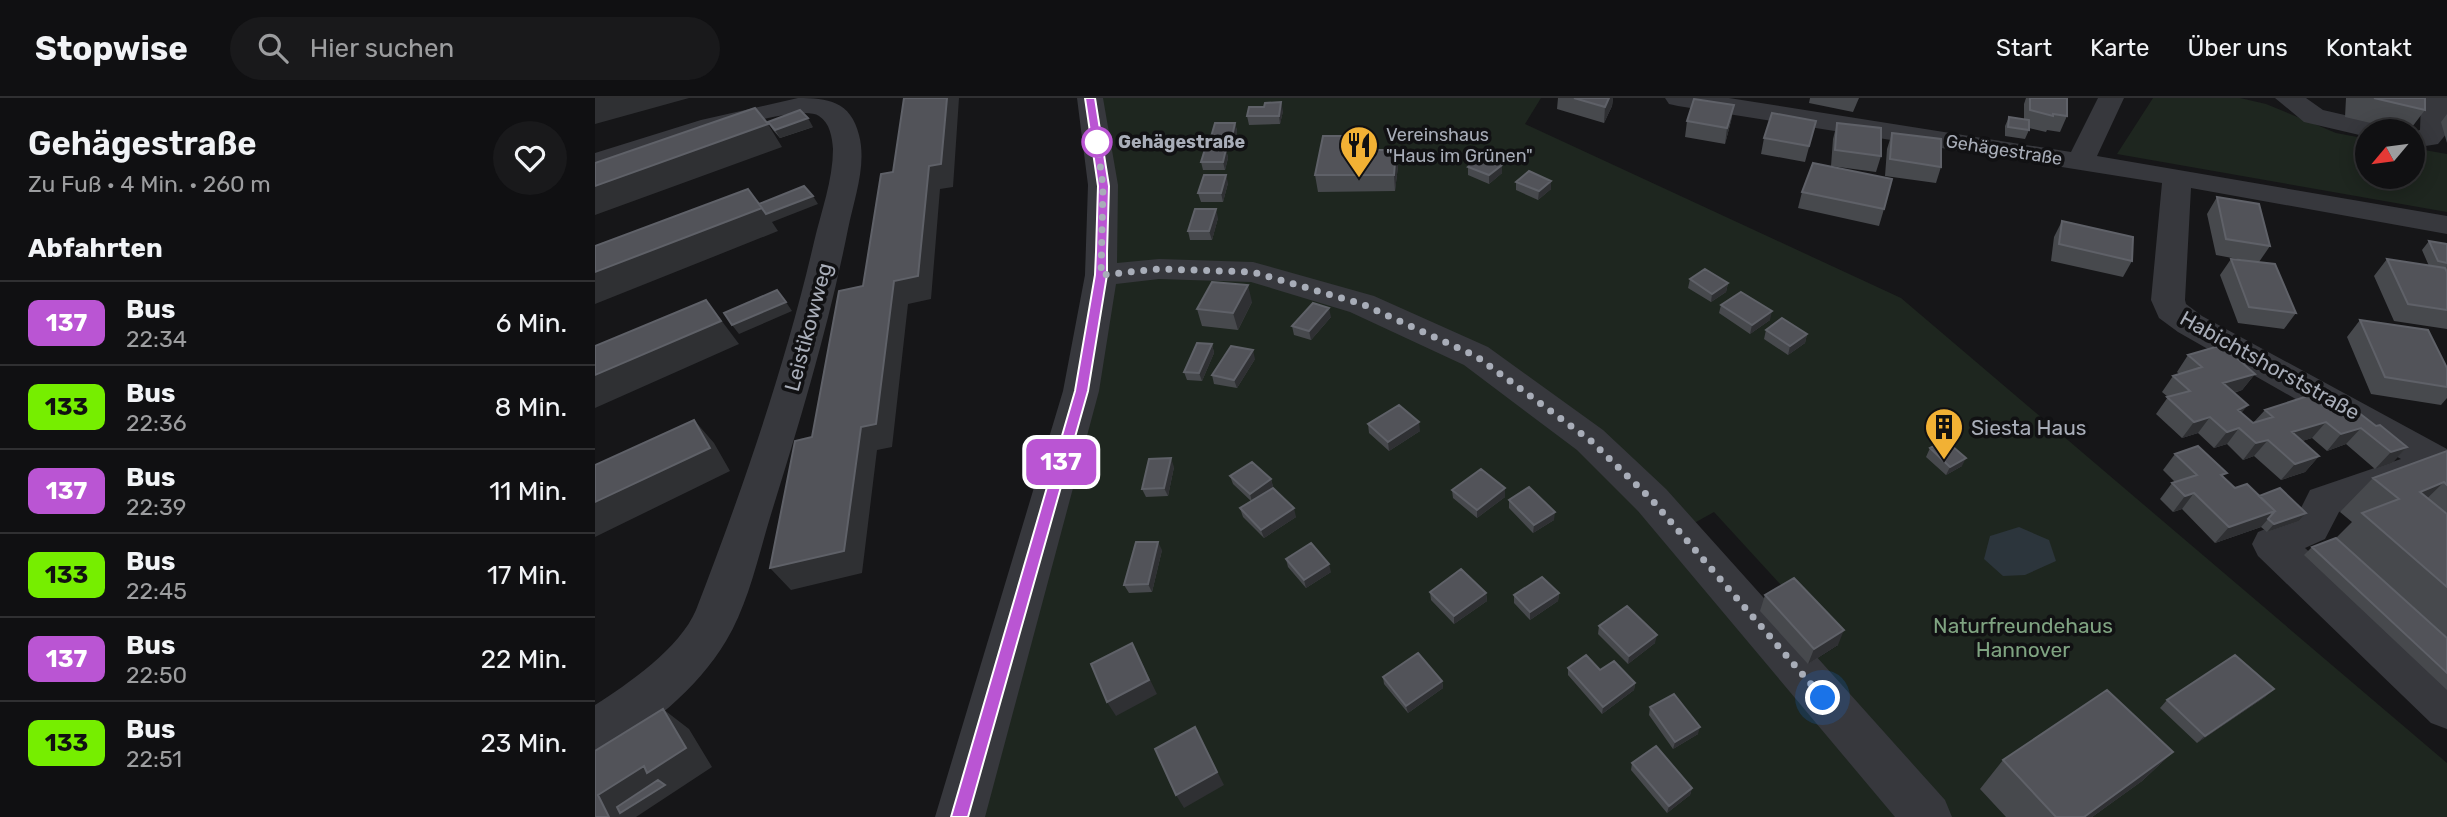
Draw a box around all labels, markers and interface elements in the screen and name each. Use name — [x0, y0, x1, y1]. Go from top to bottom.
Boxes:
search box — [230, 17, 720, 80]
text: Stopwise — [35, 29, 188, 68]
icon: search — [254, 29, 292, 67]
text: Hier suchen — [310, 33, 454, 64]
text: Start — [1996, 34, 2052, 62]
text: Karte — [2090, 34, 2150, 62]
text: Über uns — [2188, 34, 2288, 62]
text: Kontakt — [2326, 34, 2412, 62]
north arrow — [2355, 119, 2425, 189]
map controls — [2355, 119, 2425, 189]
button: heart — [493, 121, 567, 195]
text: Gehägestraße — [28, 124, 257, 163]
restaurant icon: Vereinshaus "Haus im Grünen" — [1338, 124, 1380, 179]
place label: Vereinshaus "Haus im Grünen" — [1386, 124, 1533, 167]
marker: Gehägestraße — [1082, 127, 1112, 157]
street label: Gehägestraße — [1944, 130, 2064, 170]
place label: Gehägestraße — [1118, 131, 1246, 153]
text: Zu Fuß · 4 Min. · 260 m — [28, 170, 271, 198]
text: Abfahrten — [28, 233, 163, 264]
street label: Leistikowweg — [779, 260, 837, 394]
text: Bus — [126, 294, 175, 325]
street label: Habichtshorststraße — [2176, 305, 2364, 425]
text: 6 Min. — [496, 308, 567, 339]
text: 137 — [46, 309, 87, 337]
text: 22:34 — [126, 325, 187, 353]
text: Bus — [126, 378, 175, 409]
text: 8 Min. — [495, 392, 567, 423]
text: 133 — [45, 393, 88, 421]
building icon: Siesta Haus — [1923, 406, 1965, 461]
text: 22:36 — [126, 409, 187, 437]
place label: Siesta Haus — [1971, 415, 2086, 440]
line badge: 137 — [1021, 439, 1101, 485]
text: 137 — [1040, 448, 1082, 476]
text: Bus — [126, 462, 175, 493]
text: 11 Min. — [489, 476, 567, 507]
text: 137 — [46, 477, 87, 505]
text: 22:39 — [126, 493, 186, 521]
text: Bus — [126, 546, 175, 577]
text: 17 Min. — [487, 560, 567, 591]
text: 133 — [45, 561, 88, 589]
text: 22:45 — [126, 577, 187, 605]
park label: Naturfreundehaus Hannover — [1933, 613, 2113, 662]
text: Bus — [126, 630, 175, 661]
text: 22 Min. — [481, 644, 567, 675]
text: 137 — [46, 645, 87, 673]
text: 22:50 — [126, 661, 187, 689]
your location — [1805, 680, 1840, 715]
text: Bus — [126, 714, 175, 745]
text: 23 Min. — [480, 728, 567, 759]
text: 133 — [45, 729, 88, 757]
text: 22:51 — [126, 745, 182, 773]

